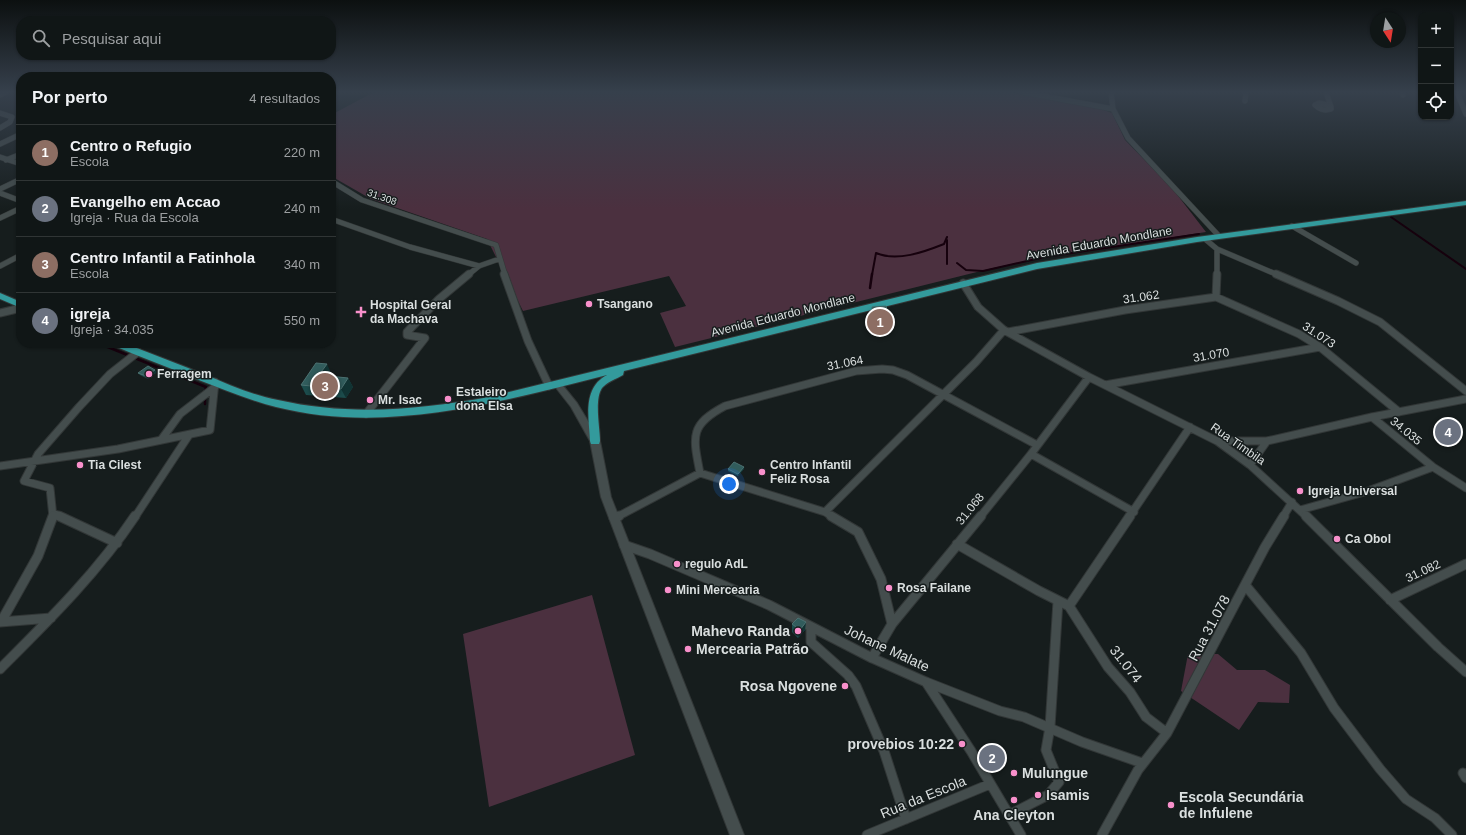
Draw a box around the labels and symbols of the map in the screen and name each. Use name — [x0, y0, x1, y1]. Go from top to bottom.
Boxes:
north arrow — [1370, 12, 1406, 48]
street label: 31.308 — [366, 187, 399, 207]
street label: Avenida Eduardo Mondlane — [1025, 223, 1173, 263]
street label: 31.062 — [1122, 287, 1160, 306]
street label: Avenida Eduardo Mondlane — [710, 290, 857, 340]
place label: Tsangano — [597, 297, 653, 311]
place label: Hospital Geral da Machava — [370, 298, 451, 326]
marker: Tsangano — [584, 299, 594, 309]
marker: Hospital Geral da Machava — [355, 306, 367, 318]
pin: 1 — [867, 307, 893, 337]
street label: 31.073 — [1300, 319, 1338, 351]
street label: 31.070 — [1192, 345, 1231, 365]
street label: 31.064 — [826, 353, 865, 373]
place label: Ferragem — [157, 367, 212, 381]
marker: Ferragem — [144, 369, 154, 379]
pin: 3 — [312, 371, 338, 401]
place label: Estaleiro dona Elsa — [456, 385, 513, 413]
place label: Mr. Isac — [378, 393, 422, 407]
marker: Estaleiro dona Elsa — [443, 394, 453, 404]
marker: Mr. Isac — [365, 395, 375, 405]
street label: 34.035 — [1387, 414, 1425, 448]
pin: 4 — [1435, 417, 1461, 447]
street label: Rua Timbila — [1208, 420, 1268, 468]
place label: Tia Cilest — [88, 458, 141, 472]
place label: Centro Infantil Feliz Rosa — [770, 458, 851, 486]
marker: Tia Cilest — [75, 460, 85, 470]
marker: Centro Infantil Feliz Rosa — [757, 467, 767, 477]
your location — [719, 474, 739, 494]
place label: Igreja Universal — [1308, 484, 1397, 498]
marker: Igreja Universal — [1295, 486, 1305, 496]
street label: 31.068 — [953, 490, 987, 528]
place label: Ca Obol — [1345, 532, 1391, 546]
marker: Ca Obol — [1332, 534, 1342, 544]
place label: regulo AdL — [685, 557, 748, 571]
street label: 31.082 — [1403, 557, 1443, 585]
marker: regulo AdL — [672, 559, 682, 569]
place label: Rosa Failane — [897, 581, 971, 595]
place label: Mini Mercearia — [676, 583, 760, 597]
marker: Rosa Failane — [884, 583, 894, 593]
marker: Mini Mercearia — [663, 585, 673, 595]
street label: Rua 31.078 — [1185, 592, 1233, 664]
street label: Johane Malate — [842, 621, 932, 675]
place label: Mahevo Randa — [691, 623, 790, 639]
marker: Mahevo Randa — [793, 626, 803, 636]
place label: Mercearia Patrão — [696, 641, 809, 657]
street label: 31.074 — [1107, 642, 1146, 686]
marker: Mercearia Patrão — [683, 644, 693, 654]
place label: Rosa Ngovene — [740, 678, 837, 694]
marker: Rosa Ngovene — [840, 681, 850, 691]
place label: provebios 10:22 — [847, 736, 954, 752]
marker: provebios 10:22 — [957, 739, 967, 749]
pin: 2 — [979, 743, 1005, 773]
place label: Mulungue — [1022, 765, 1088, 781]
marker: Mulungue — [1009, 768, 1019, 778]
street label: Rua da Escola — [878, 772, 968, 821]
place label: Isamis — [1046, 787, 1090, 803]
place label: Escola Secundária de Infulene — [1179, 789, 1304, 821]
marker: Isamis — [1033, 790, 1043, 800]
marker: Ana Cleyton — [1009, 795, 1019, 805]
marker: Escola Secundária de Infulene — [1166, 800, 1176, 810]
place label: Ana Cleyton — [973, 807, 1055, 823]

